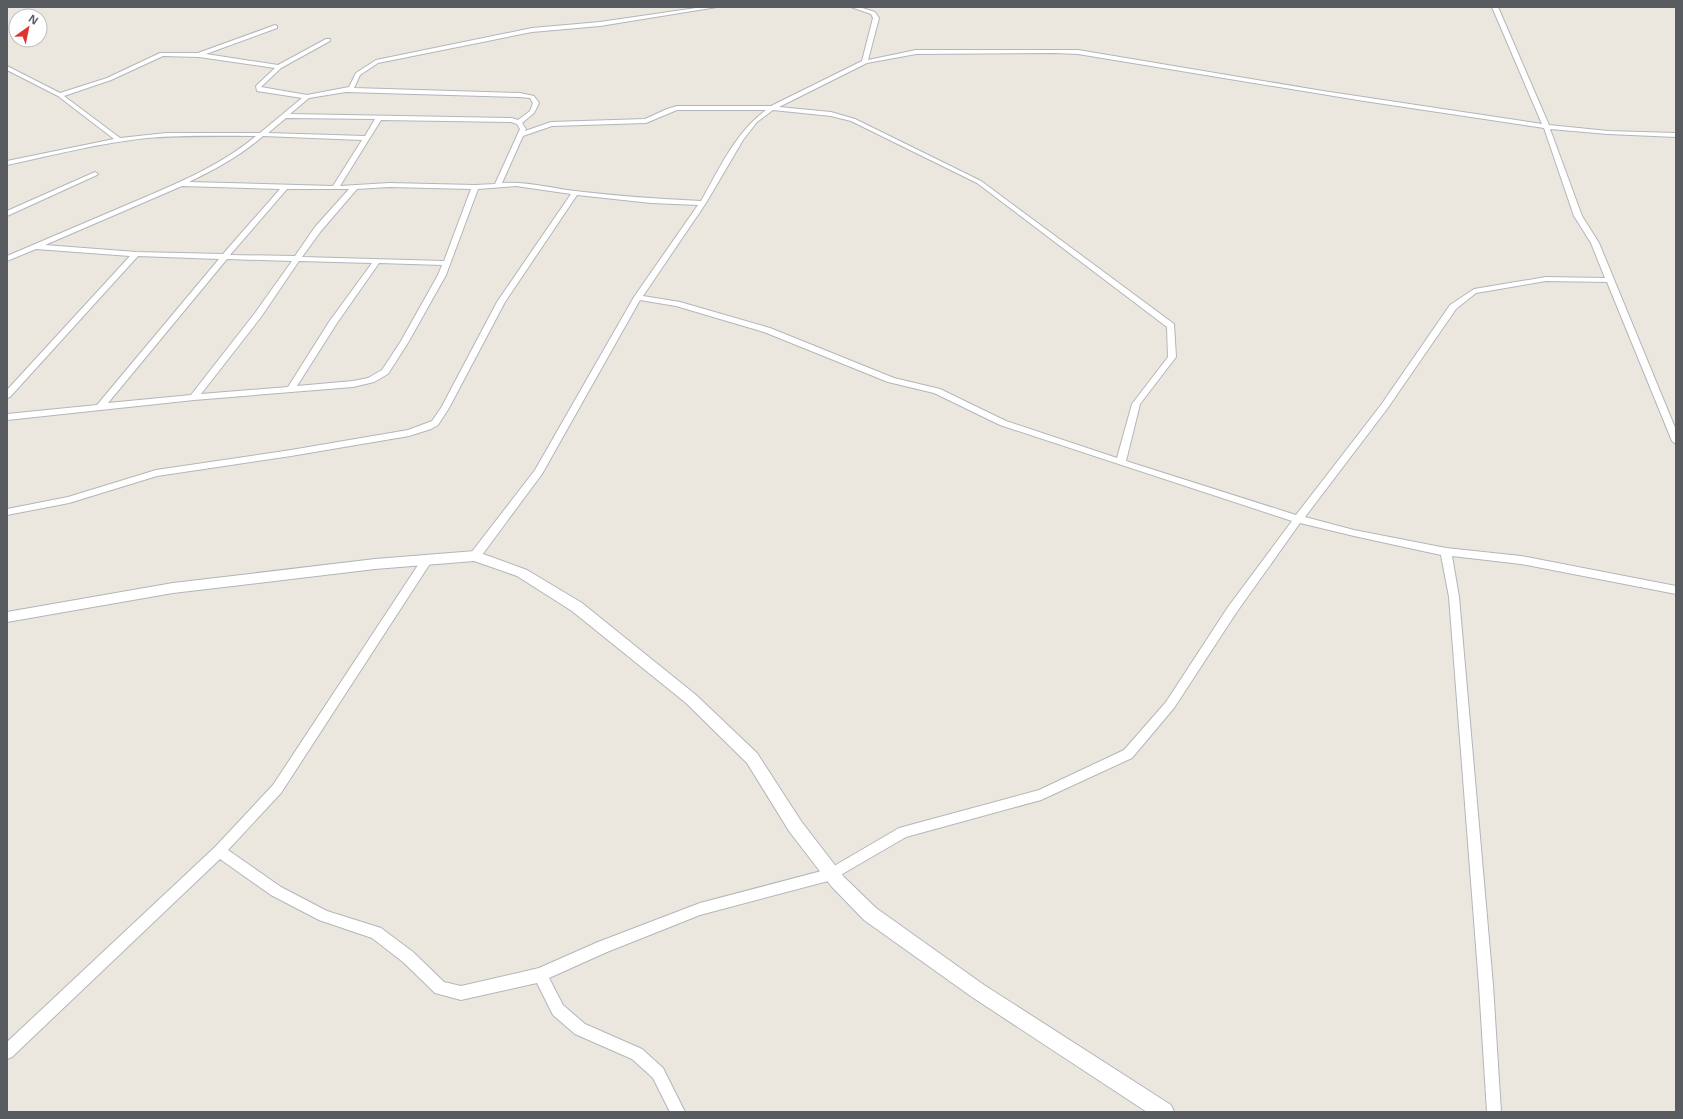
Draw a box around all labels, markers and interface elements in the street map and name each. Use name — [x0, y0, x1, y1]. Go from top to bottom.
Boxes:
north arrow — [8, 8, 48, 48]
text: N — [26, 10, 42, 28]

